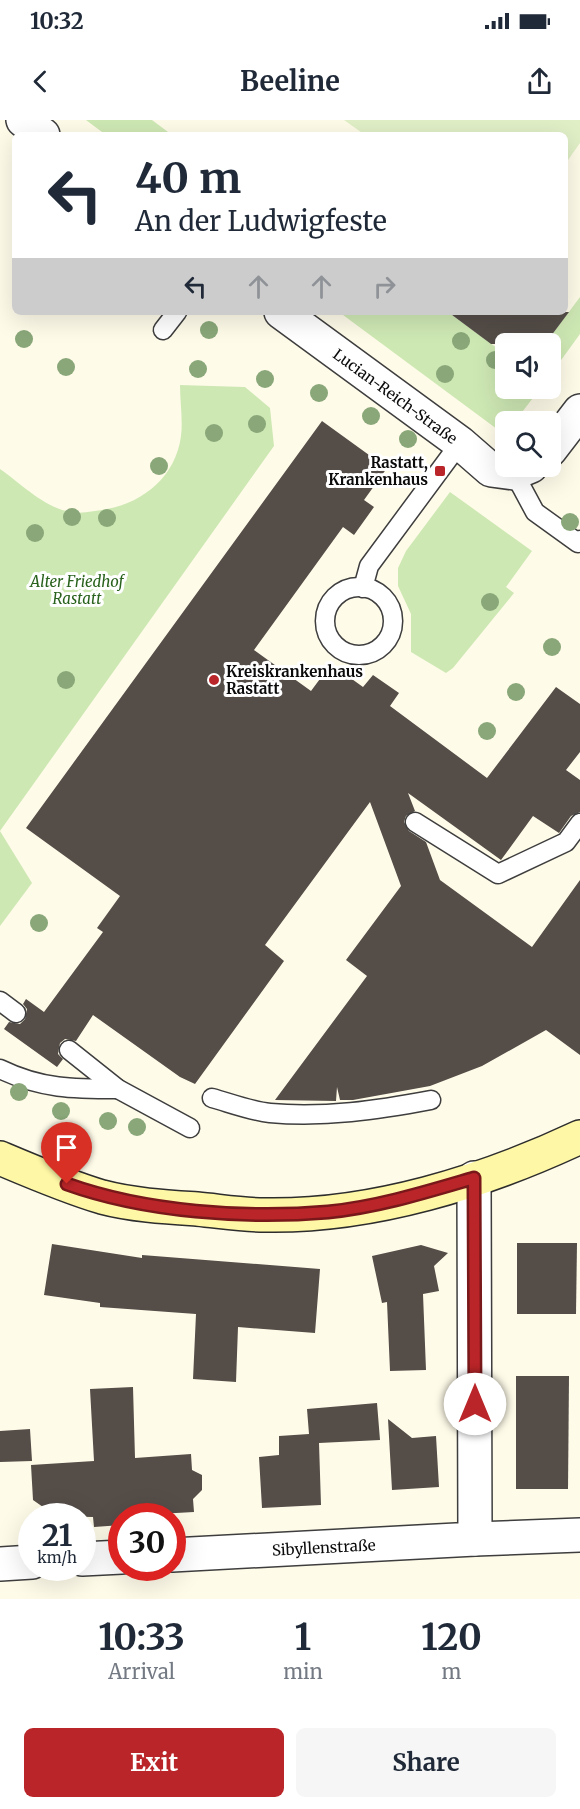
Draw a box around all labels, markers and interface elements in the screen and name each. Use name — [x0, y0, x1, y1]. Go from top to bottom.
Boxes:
text: 10:32 — [30, 7, 84, 35]
text: Beeline — [240, 64, 340, 98]
icon: back — [24, 65, 57, 98]
icon: share — [523, 65, 556, 98]
text: 40 m — [135, 152, 241, 204]
icon: left — [36, 156, 114, 234]
text: An der Ludwigfeste — [135, 204, 387, 238]
icon: left — [179, 270, 212, 303]
icon: ahead — [242, 270, 275, 303]
icon: ahead — [305, 270, 338, 303]
icon: right — [368, 270, 401, 303]
map controls — [495, 333, 561, 477]
button: sound — [495, 333, 561, 399]
street label: Lucian-Reich-Straße — [330, 344, 462, 448]
button: search — [495, 411, 561, 477]
place label: Rastatt, Krankenhaus — [328, 453, 428, 489]
marker: Rastatt, Krankenhaus — [433, 464, 447, 478]
park label: Alter Friedhof Rastatt — [29, 572, 126, 608]
place label: Kreiskrankenhaus Rastatt — [226, 662, 363, 698]
marker: Kreiskrankenhaus Rastatt — [207, 673, 221, 687]
pin — [41, 1122, 92, 1184]
icon: arrive — [50, 1131, 83, 1164]
position arrow — [443, 1372, 507, 1436]
speed limit sign: 30 — [108, 1503, 186, 1581]
text: 21 — [42, 1516, 72, 1554]
street label: Sibyllenstraße — [272, 1535, 376, 1559]
text: km/h — [37, 1548, 77, 1567]
text: 10:33 — [98, 1615, 185, 1660]
text: 1 — [295, 1615, 311, 1660]
text: 120 — [421, 1615, 482, 1660]
text: Arrival — [108, 1659, 175, 1684]
text: min — [283, 1659, 323, 1684]
text: m — [441, 1659, 461, 1684]
button: Exit — [24, 1728, 284, 1797]
button: Share — [296, 1728, 556, 1797]

